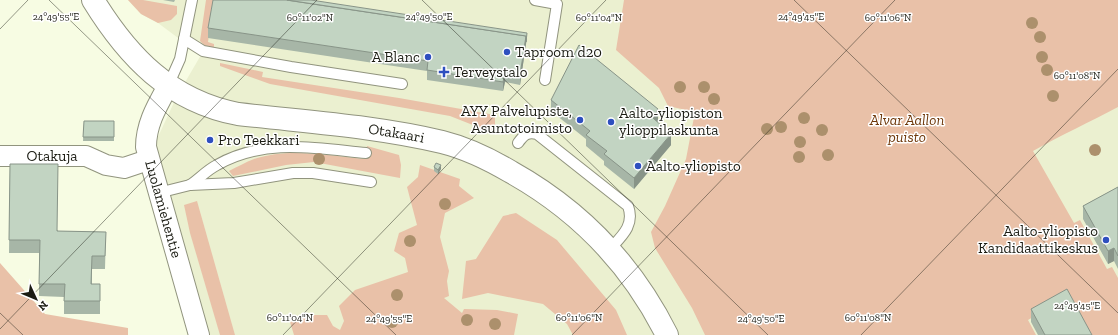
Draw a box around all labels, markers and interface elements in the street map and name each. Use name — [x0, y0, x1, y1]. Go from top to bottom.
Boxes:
text: 24°49'55"E — [33, 11, 79, 23]
text: 24°49'50"E — [406, 11, 453, 23]
text: 24°49'45"E — [778, 11, 824, 23]
text: 60°11'02"N — [287, 12, 334, 24]
text: 60°11'04"N — [576, 12, 623, 24]
text: 60°11'06"N — [865, 12, 912, 24]
place label: Taproom d20 — [515, 43, 602, 61]
marker: Taproom d20 — [502, 47, 512, 57]
place label: A Blanc — [372, 48, 420, 66]
marker: A Blanc — [423, 52, 433, 62]
place label: Terveystalo — [453, 63, 528, 81]
marker: Terveystalo — [438, 66, 450, 78]
text: 60°11'08"N — [1054, 70, 1101, 82]
place label: AYY Palvelupiste, Asuntotoimisto — [461, 102, 572, 137]
place label: Aalto-yliopiston ylioppilaskunta — [619, 104, 723, 139]
park label: Alvar Aallon puisto — [869, 111, 944, 146]
marker: AYY Palvelupiste, Asuntotoimisto — [575, 115, 585, 125]
marker: Aalto-yliopiston ylioppilaskunta — [606, 117, 616, 127]
street label: Otakaari — [367, 120, 426, 147]
place label: Pro Teekkari — [218, 131, 300, 149]
marker: Pro Teekkari — [205, 135, 215, 145]
street label: Otakuja — [26, 147, 78, 165]
place label: Aalto-yliopisto — [646, 157, 741, 175]
street label: Luolamiehentie — [141, 158, 186, 260]
marker: Aalto-yliopisto — [633, 161, 643, 171]
place label: Aalto-yliopisto Kandidaattikeskus — [978, 222, 1098, 257]
marker: Aalto-yliopisto Kandidaattikeskus — [1101, 235, 1111, 245]
north arrow — [16, 279, 56, 319]
text: N — [35, 298, 50, 314]
text: 24°49'45"E — [1054, 300, 1100, 312]
text: 60°11'04"N — [267, 312, 314, 324]
text: 60°11'06"N — [556, 312, 603, 324]
text: 60°11'08"N — [845, 312, 892, 324]
text: 24°49'55"E — [366, 313, 412, 325]
text: 24°49'50"E — [738, 313, 785, 325]

